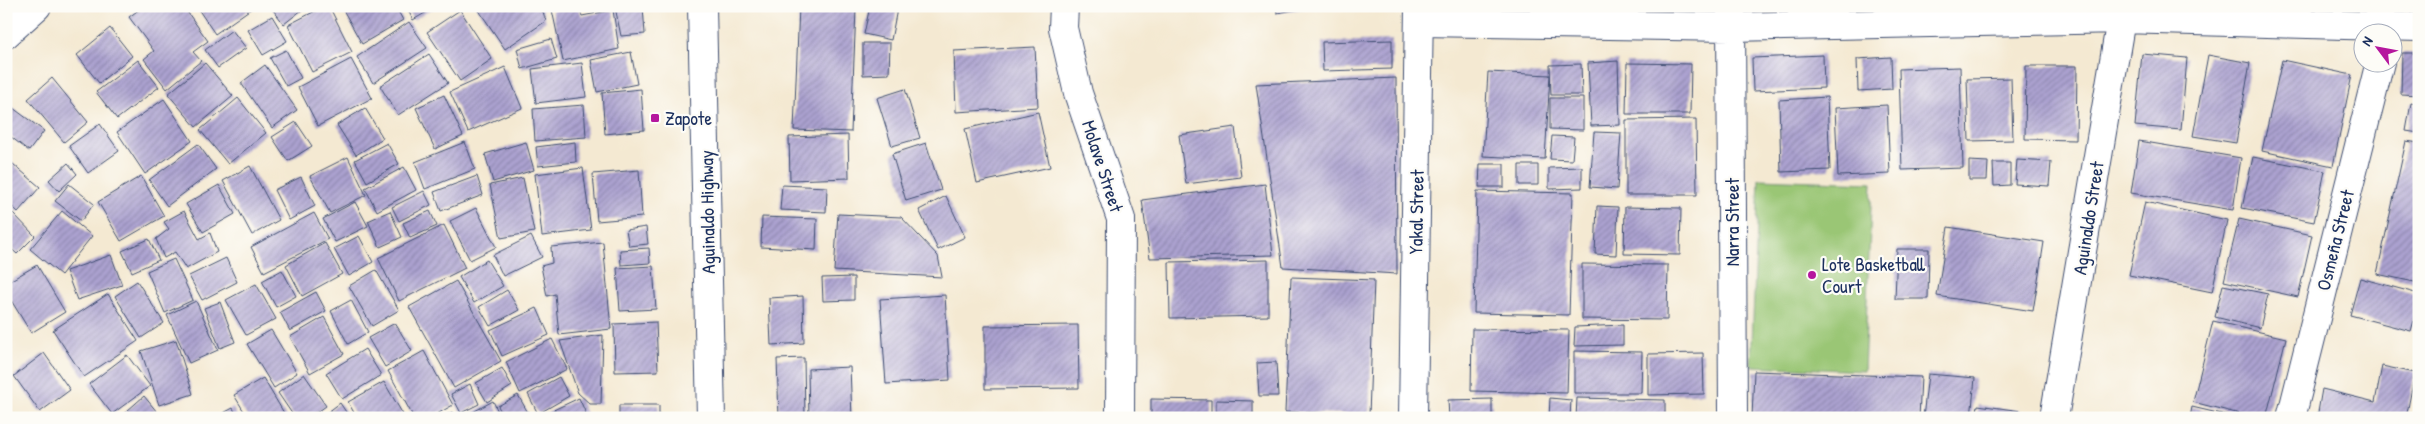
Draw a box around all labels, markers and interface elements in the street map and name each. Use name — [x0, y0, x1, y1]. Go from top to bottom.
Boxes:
north arrow — [2352, 22, 2402, 72]
text: N — [2357, 32, 2377, 49]
place label: Zapote — [665, 105, 712, 131]
marker: Zapote — [649, 112, 661, 124]
street label: Molave Street — [1076, 117, 1130, 216]
street label: Aguinaldo Highway — [693, 150, 721, 274]
street label: Aguinaldo Street — [2066, 159, 2110, 277]
street label: Yakal Street — [1402, 169, 1430, 255]
street label: Narra Street — [1719, 177, 1745, 266]
street label: Osmeña Street — [2310, 186, 2360, 293]
place label: Lote Basketball Court — [1822, 251, 1926, 299]
marker: Lote Basketball Court — [1806, 269, 1818, 281]

